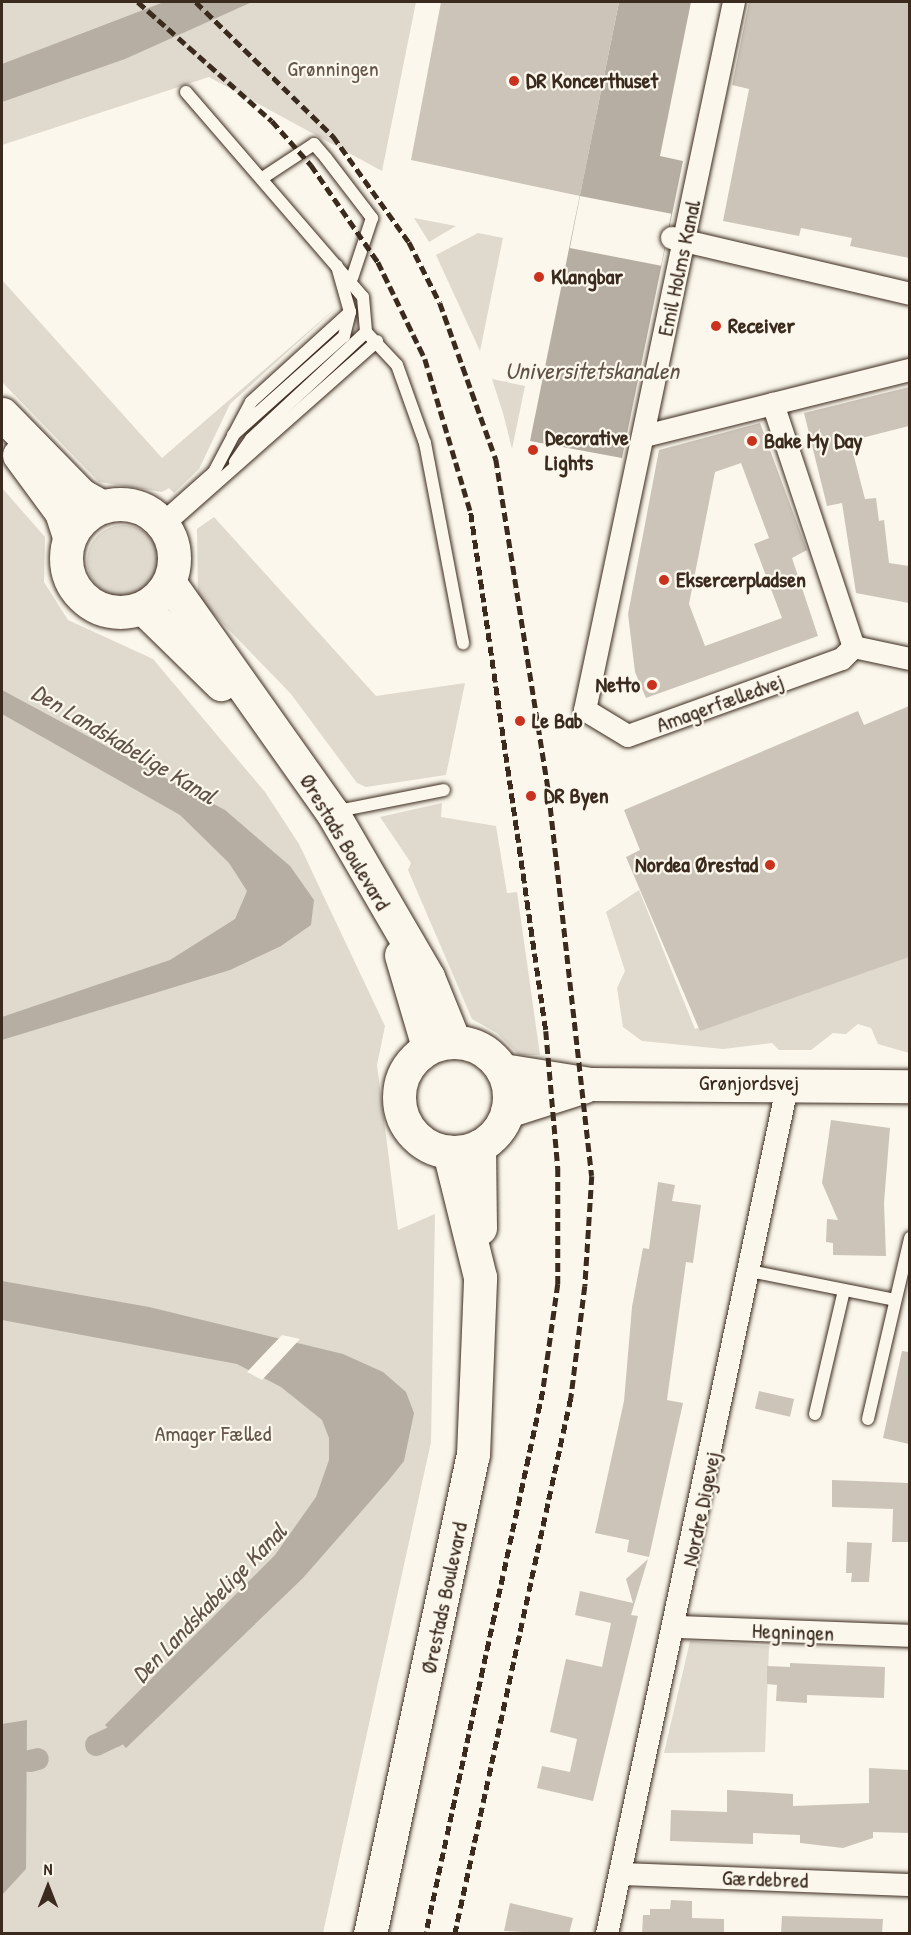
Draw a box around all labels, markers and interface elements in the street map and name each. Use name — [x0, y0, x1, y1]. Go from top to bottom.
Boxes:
park label: Grønningen — [287, 56, 379, 82]
place label: DR Koncerthuset — [526, 68, 658, 94]
marker: DR Koncerthuset — [507, 74, 521, 88]
street label: Emil Holms Kanal — [652, 197, 706, 339]
place label: Klangbar — [551, 264, 623, 290]
marker: Klangbar — [532, 270, 546, 284]
place label: Receiver — [728, 313, 795, 339]
marker: Receiver — [709, 319, 723, 333]
water label: Universitetskanalen — [505, 357, 679, 385]
place label: Decorative Lights — [545, 424, 629, 476]
place label: Bake My Day — [764, 428, 863, 454]
marker: Bake My Day — [745, 434, 759, 448]
marker: Decorative Lights — [526, 443, 540, 457]
place label: Eksercerpladsen — [676, 567, 806, 593]
marker: Eksercerpladsen — [657, 573, 671, 587]
street label: Amagerfælledvej — [653, 668, 787, 738]
place label: Netto — [596, 672, 640, 698]
water label: Den Landskabelige Kanal — [27, 678, 221, 810]
marker: Netto — [645, 678, 659, 692]
place label: Le Bab — [532, 708, 583, 734]
marker: Le Bab — [513, 714, 527, 728]
street label: Ørestads Boulevard — [294, 769, 396, 915]
place label: DR Byen — [544, 783, 609, 809]
marker: DR Byen — [522, 787, 540, 805]
place label: Nordea Ørestad — [635, 852, 758, 878]
marker: Nordea Ørestad — [763, 858, 777, 872]
street label: Grønjordsvej — [699, 1070, 799, 1096]
park label: Amager Fælled — [155, 1421, 271, 1447]
street label: Nordre Digevej — [676, 1449, 726, 1569]
water label: Den Landskabelige Kanal — [126, 1517, 292, 1689]
street label: Ørestads Boulevard — [415, 1520, 473, 1676]
street label: Hegningen — [751, 1617, 835, 1647]
north arrow — [18, 1857, 78, 1917]
text: N — [44, 1858, 52, 1880]
street label: Gærdebred — [721, 1864, 809, 1894]

